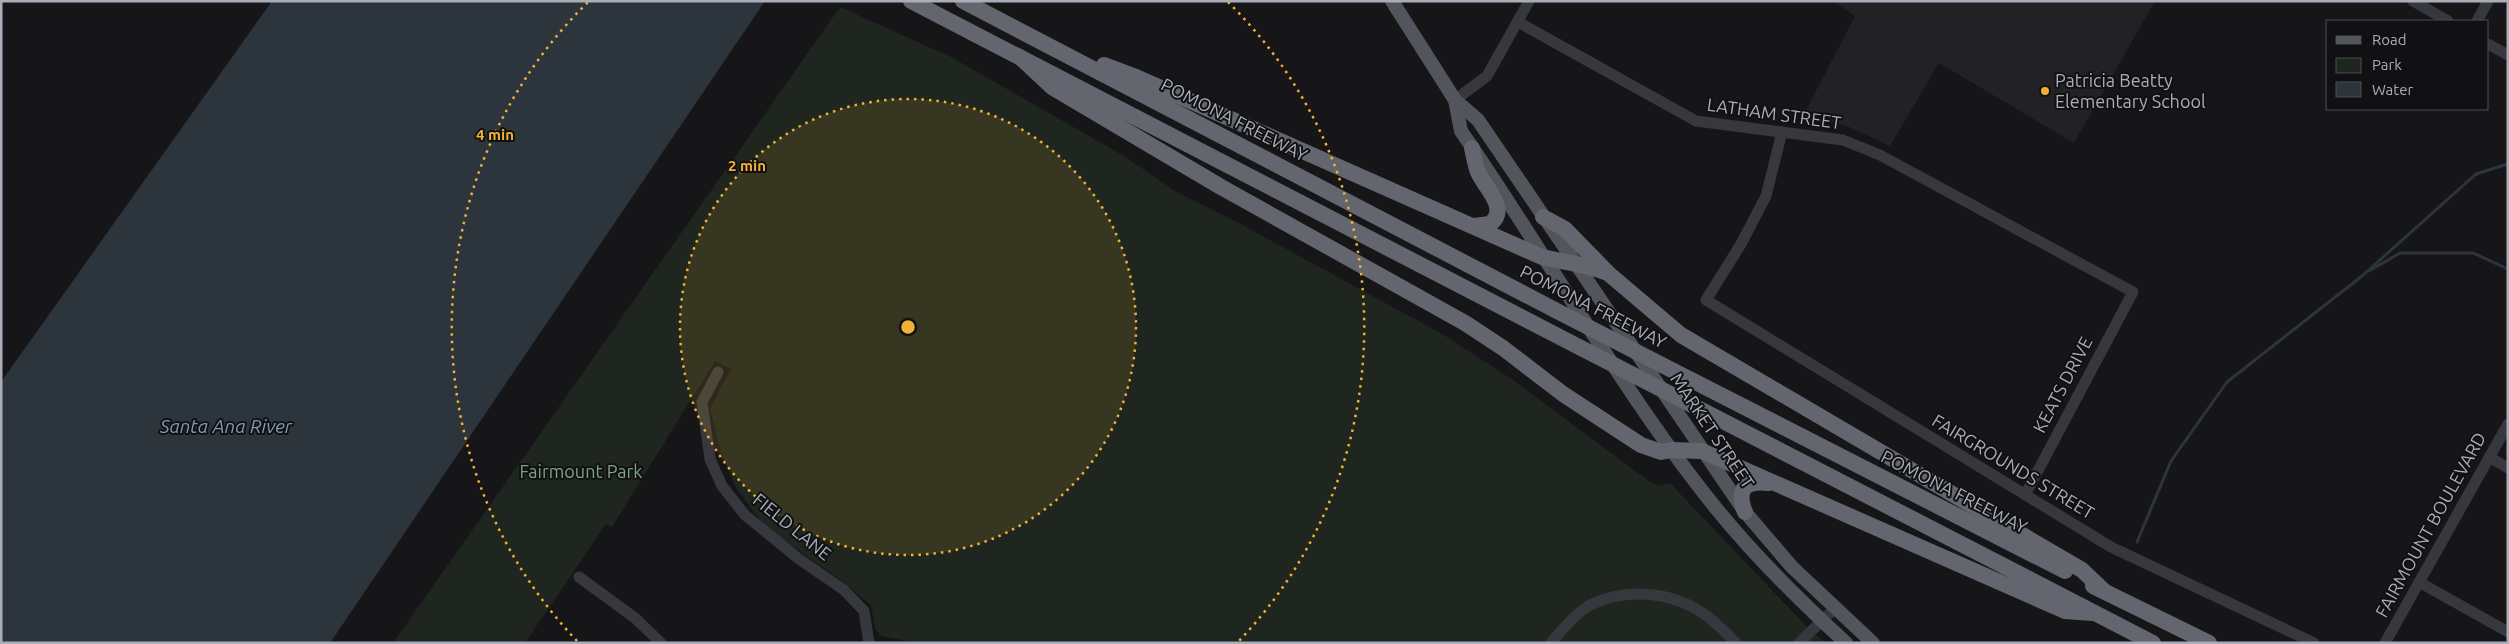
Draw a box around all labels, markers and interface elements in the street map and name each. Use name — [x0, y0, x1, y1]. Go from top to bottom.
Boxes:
legend — [2326, 20, 2489, 110]
text: Road — [2372, 31, 2407, 48]
text: Park — [2372, 56, 2402, 73]
place label: Patricia Beatty Elementary School — [2055, 70, 2206, 111]
street label: POMONA FREEWAY — [1158, 74, 1311, 165]
text: Water — [2372, 81, 2413, 98]
marker: Patricia Beatty Elementary School — [2039, 85, 2051, 97]
street label: LATHAM STREET — [1706, 94, 1842, 132]
text: 4 min — [476, 126, 514, 143]
text: 2 min — [728, 157, 766, 174]
street label: POMONA FREEWAY — [1517, 261, 1670, 352]
centre of rings — [899, 318, 917, 336]
street label: KEATS DRIVE — [2028, 333, 2096, 436]
street label: MARKET STREET — [1667, 369, 1759, 492]
street label: FAIRGROUNDS STREET — [1929, 410, 2098, 523]
water label: Santa Ana River — [159, 415, 293, 437]
street label: FAIRMOUNT BOULEVARD — [2371, 429, 2489, 620]
street label: POMONA FREEWAY — [1878, 446, 2031, 537]
park label: Fairmount Park — [520, 461, 642, 481]
street label: FIELD LANE — [750, 489, 836, 564]

